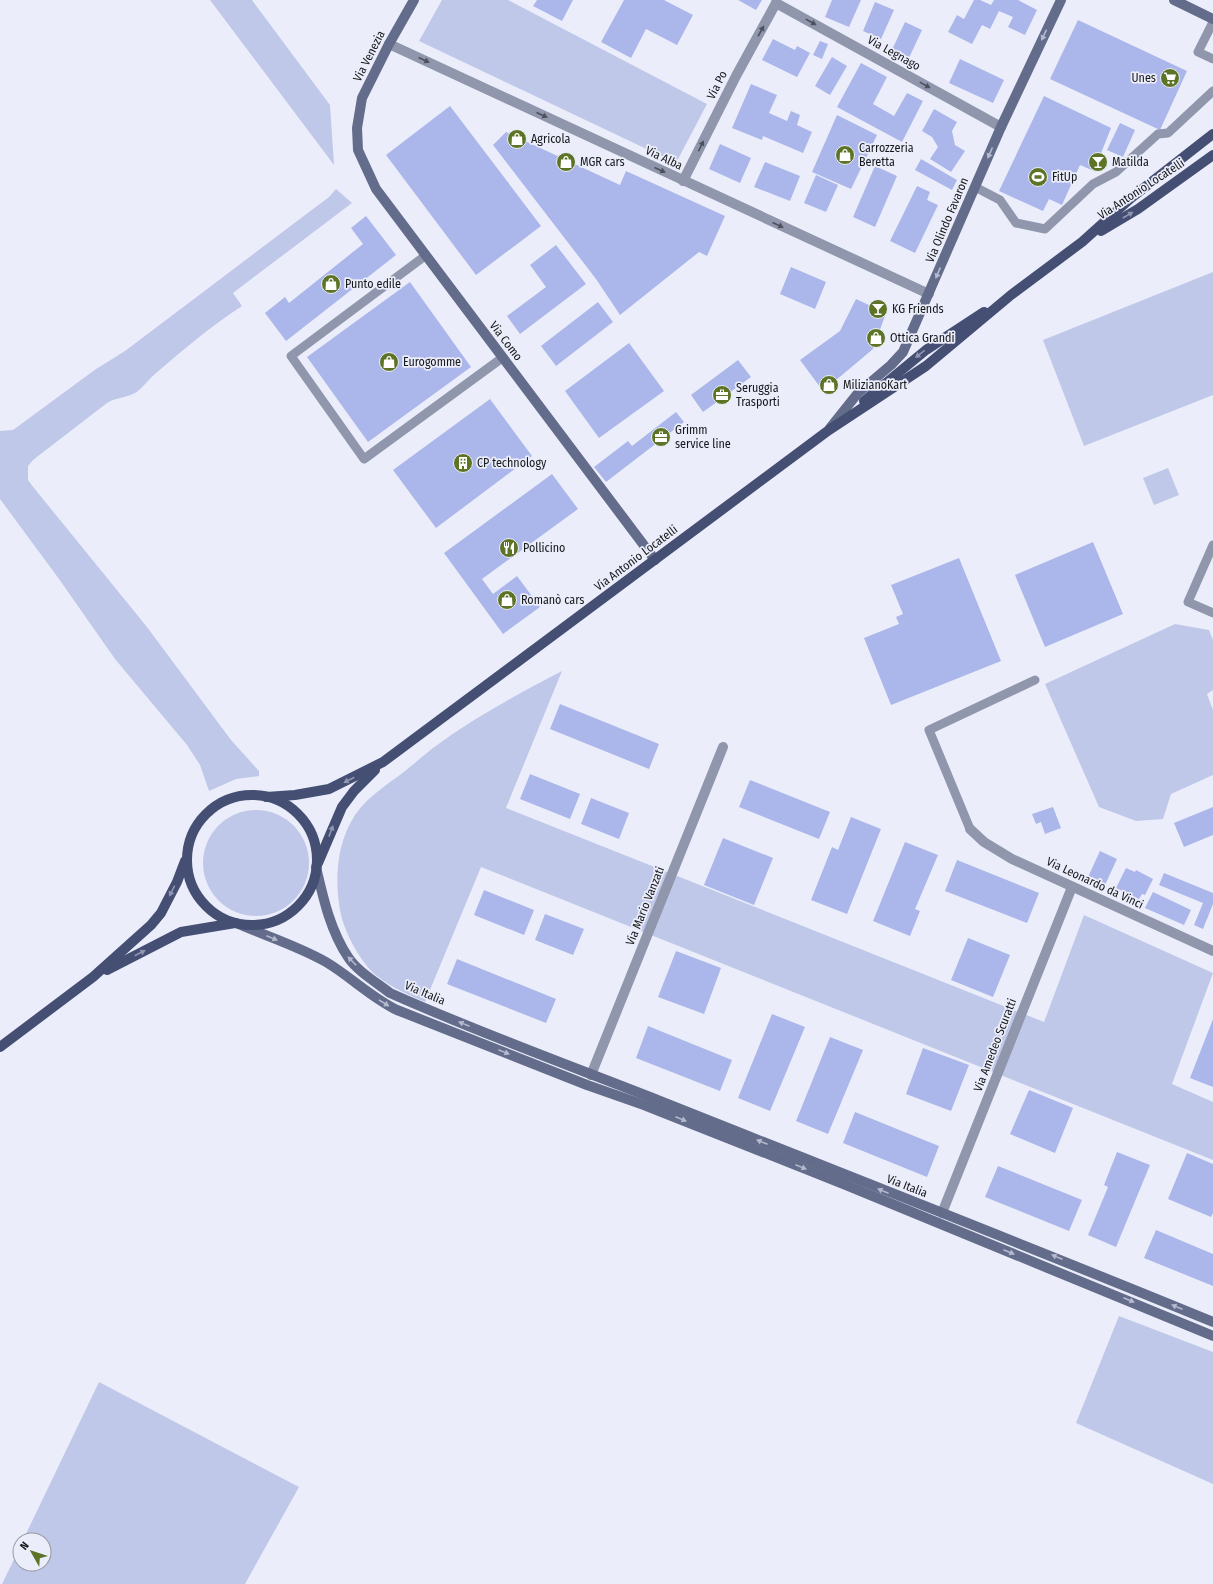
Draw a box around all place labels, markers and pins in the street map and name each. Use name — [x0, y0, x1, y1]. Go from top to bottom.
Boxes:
supermarket icon: Unes — [1159, 67, 1181, 89]
place label: Unes — [1132, 71, 1156, 85]
shop icon: Agricola — [506, 128, 528, 150]
place label: Agricola — [531, 132, 570, 146]
place label: Carrozzeria Beretta — [859, 141, 914, 169]
shop icon: Carrozzeria Beretta — [834, 144, 856, 166]
shop icon: MGR cars — [555, 151, 577, 173]
bar icon: Matilda — [1087, 151, 1109, 173]
place label: MGR cars — [580, 155, 625, 169]
place label: Matilda — [1112, 155, 1149, 169]
sports icon: FitUp — [1027, 166, 1049, 188]
place label: FitUp — [1052, 170, 1077, 184]
shop icon: Punto edile — [320, 273, 342, 295]
place label: Punto edile — [345, 277, 401, 291]
bar icon: KG Friends — [867, 298, 889, 320]
place label: KG Friends — [892, 302, 944, 316]
shop icon: Ottica Grandi — [865, 327, 887, 349]
place label: Ottica Grandi — [890, 331, 954, 345]
shop icon: Eurogomme — [378, 351, 400, 373]
place label: Eurogomme — [403, 355, 461, 369]
shop icon: MilizianoKart — [818, 374, 840, 396]
place label: MilizianoKart — [843, 378, 907, 392]
place label: Seruggia Trasporti — [736, 381, 780, 409]
office icon: Seruggia Trasporti — [711, 384, 733, 406]
place label: Grimm service line — [675, 423, 731, 451]
office icon: Grimm service line — [650, 426, 672, 448]
building icon: CP technology — [452, 452, 474, 474]
place label: CP technology — [477, 456, 547, 470]
restaurant icon: Pollicino — [498, 537, 520, 559]
place label: Pollicino — [523, 541, 565, 555]
shop icon: Romanò cars — [496, 589, 518, 611]
place label: Romanò cars — [521, 593, 584, 607]

